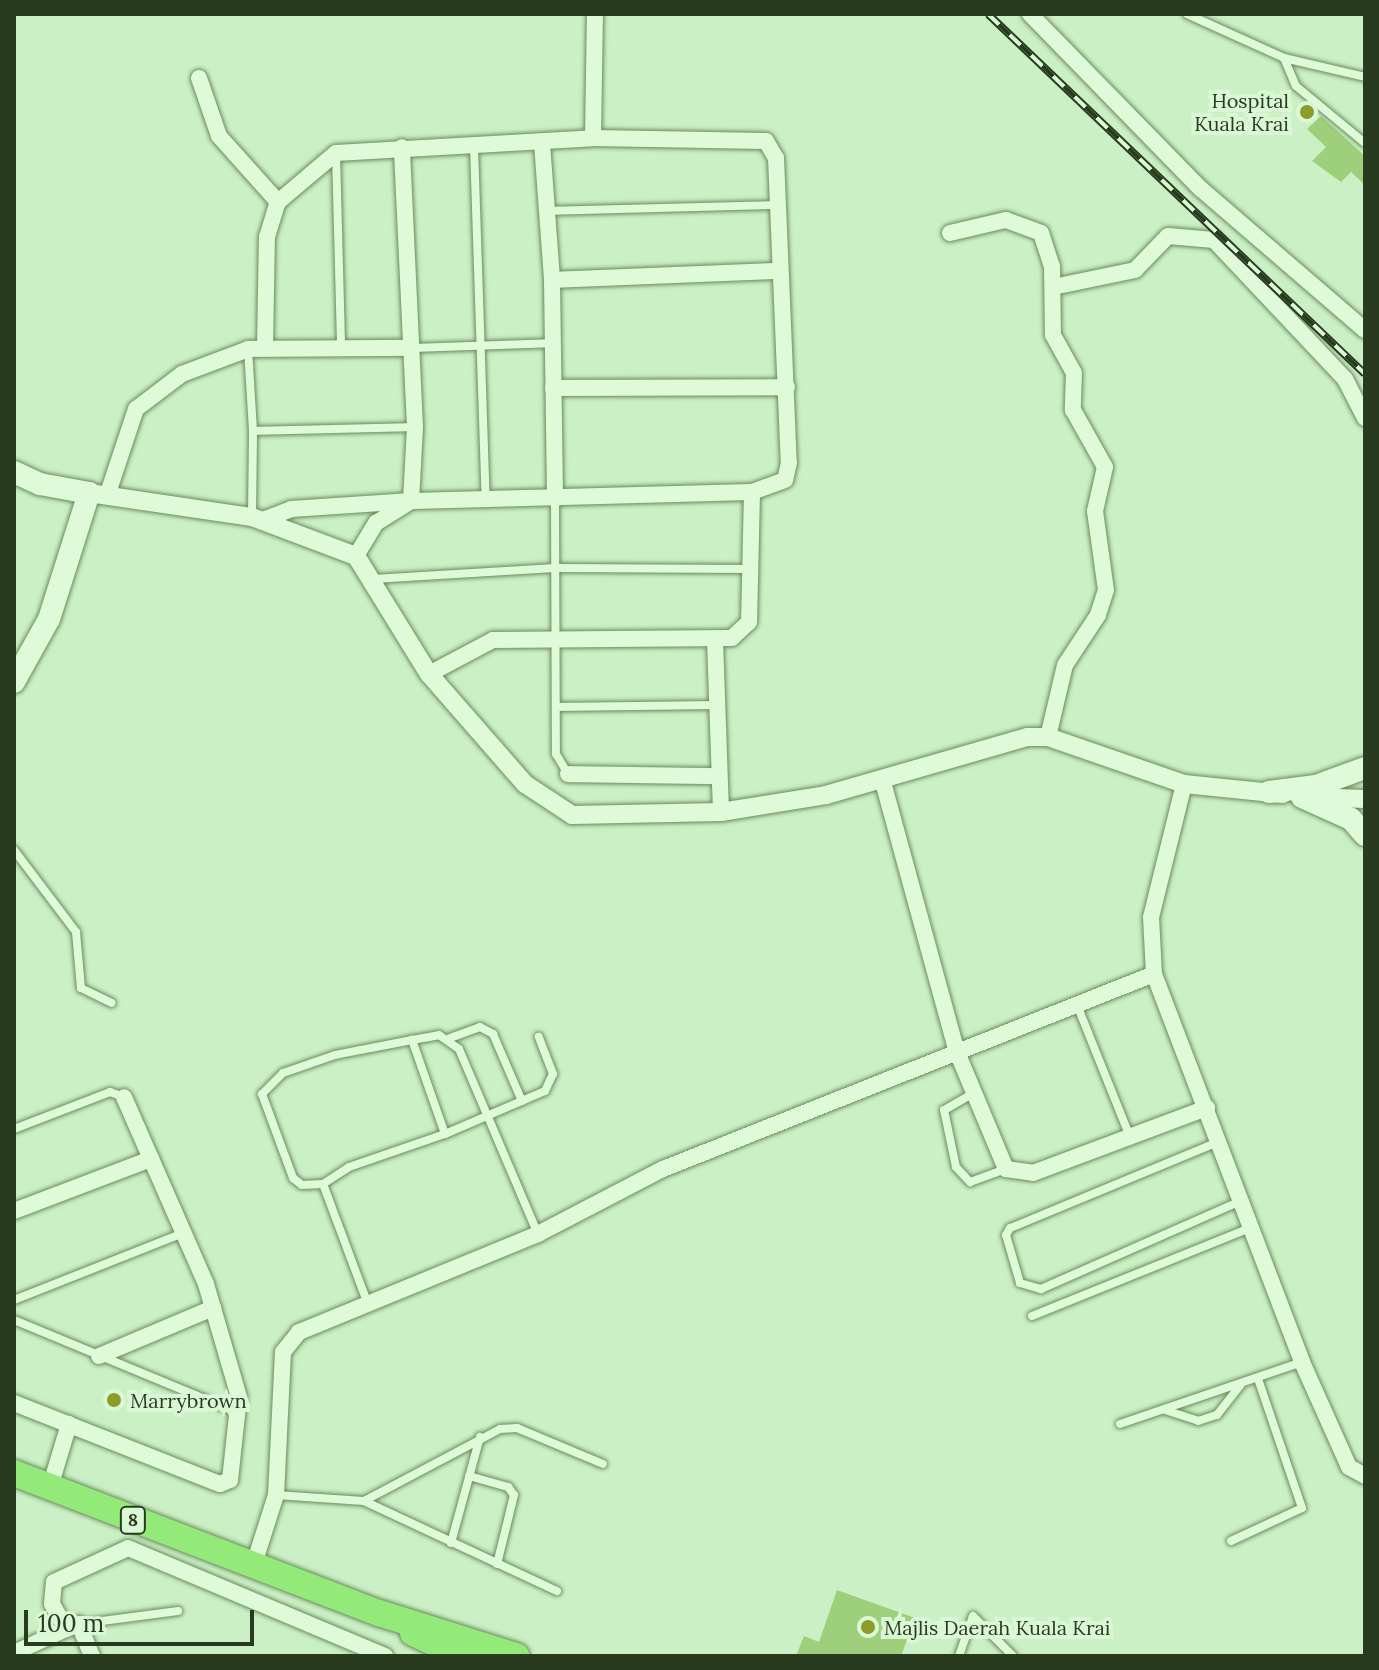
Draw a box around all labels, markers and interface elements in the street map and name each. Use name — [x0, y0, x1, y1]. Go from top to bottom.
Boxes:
place label: Hospital Kuala Krai — [1194, 88, 1289, 135]
marker: Hospital Kuala Krai — [1296, 101, 1318, 123]
place label: Marrybrown — [130, 1388, 247, 1412]
marker: Marrybrown — [105, 1391, 123, 1409]
road number: 8 — [119, 1506, 147, 1534]
scale bar — [28, 1594, 258, 1644]
text: 100 m — [38, 1608, 104, 1639]
place label: Majlis Daerah Kuala Krai — [884, 1615, 1110, 1639]
marker: Majlis Daerah Kuala Krai — [859, 1618, 877, 1636]

